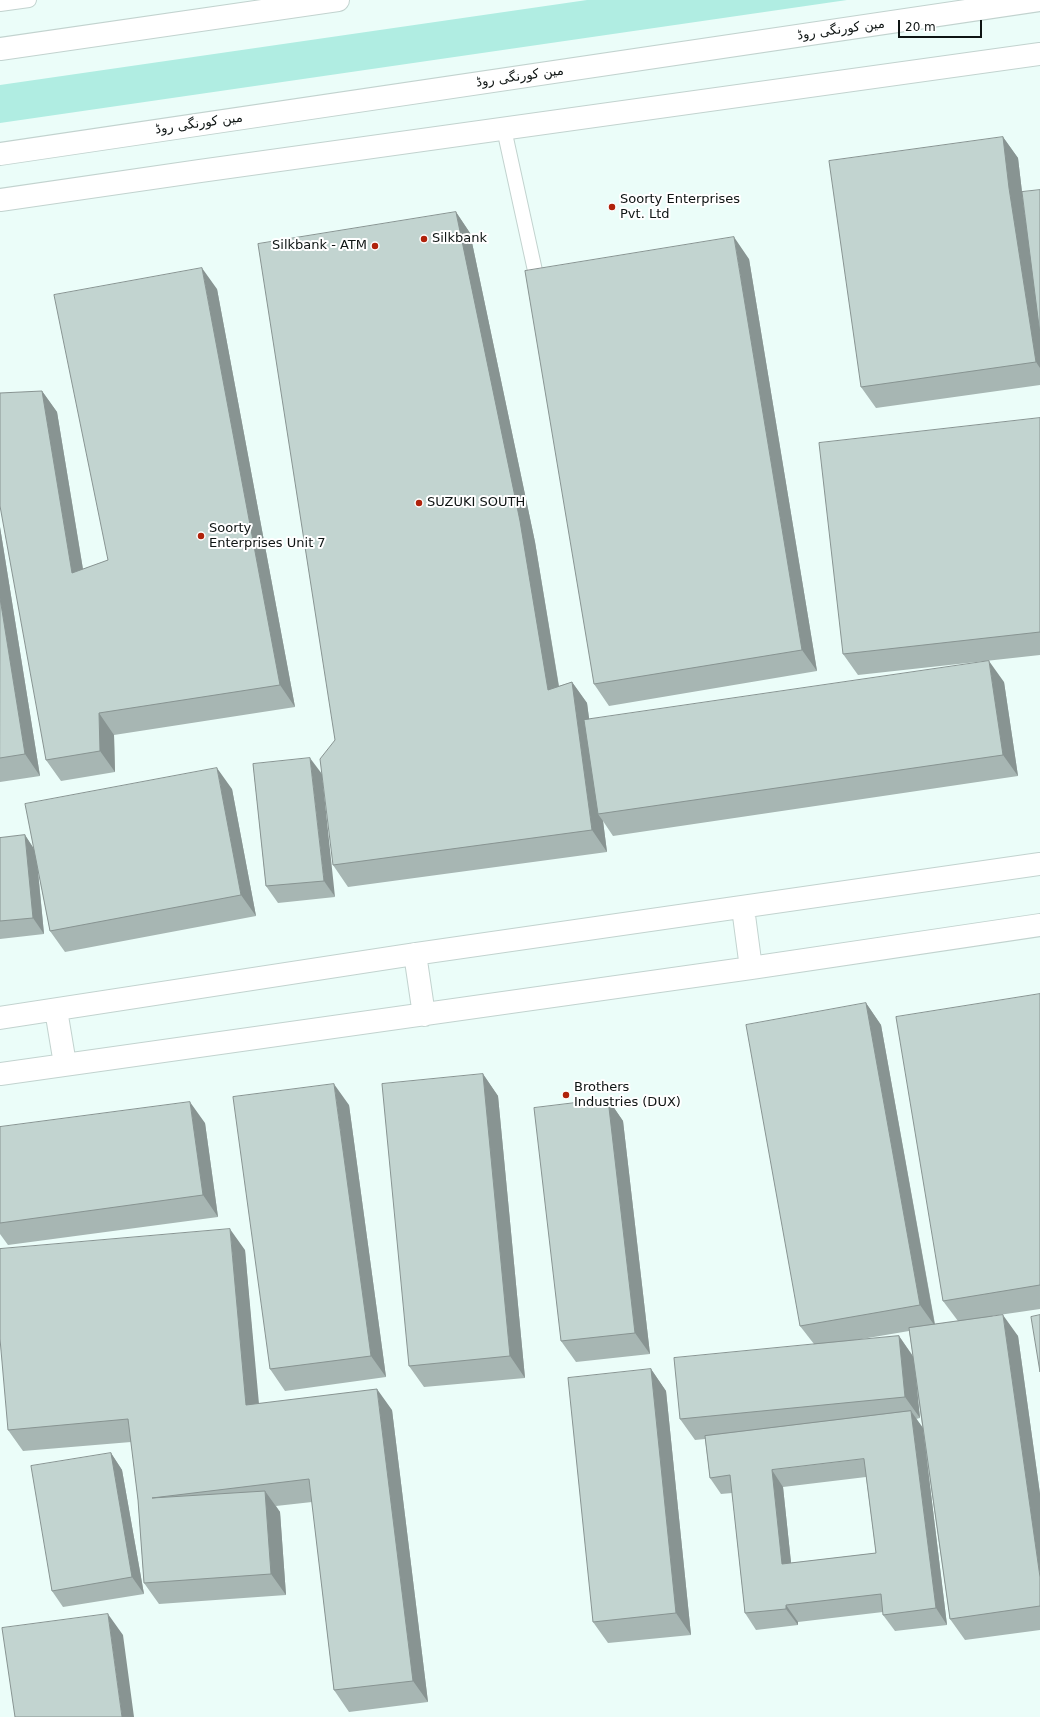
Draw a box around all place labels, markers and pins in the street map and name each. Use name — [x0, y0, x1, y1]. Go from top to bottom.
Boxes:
place label: Soorty Enterprises Pvt. Ltd — [620, 192, 740, 223]
marker: Soorty Enterprises Pvt. Ltd — [607, 202, 617, 212]
place label: Silkbank — [432, 231, 487, 247]
marker: Silkbank — [419, 234, 429, 244]
place label: Silkbank - ATM — [272, 238, 367, 254]
marker: Silkbank - ATM — [370, 241, 380, 251]
place label: SUZUKI SOUTH — [427, 495, 525, 511]
marker: SUZUKI SOUTH — [414, 498, 424, 508]
place label: Soorty Enterprises Unit 7 — [209, 521, 326, 552]
marker: Soorty Enterprises Unit 7 — [196, 531, 206, 541]
place label: Brothers Industries (DUX) — [574, 1080, 681, 1111]
marker: Brothers Industries (DUX) — [561, 1090, 571, 1100]

